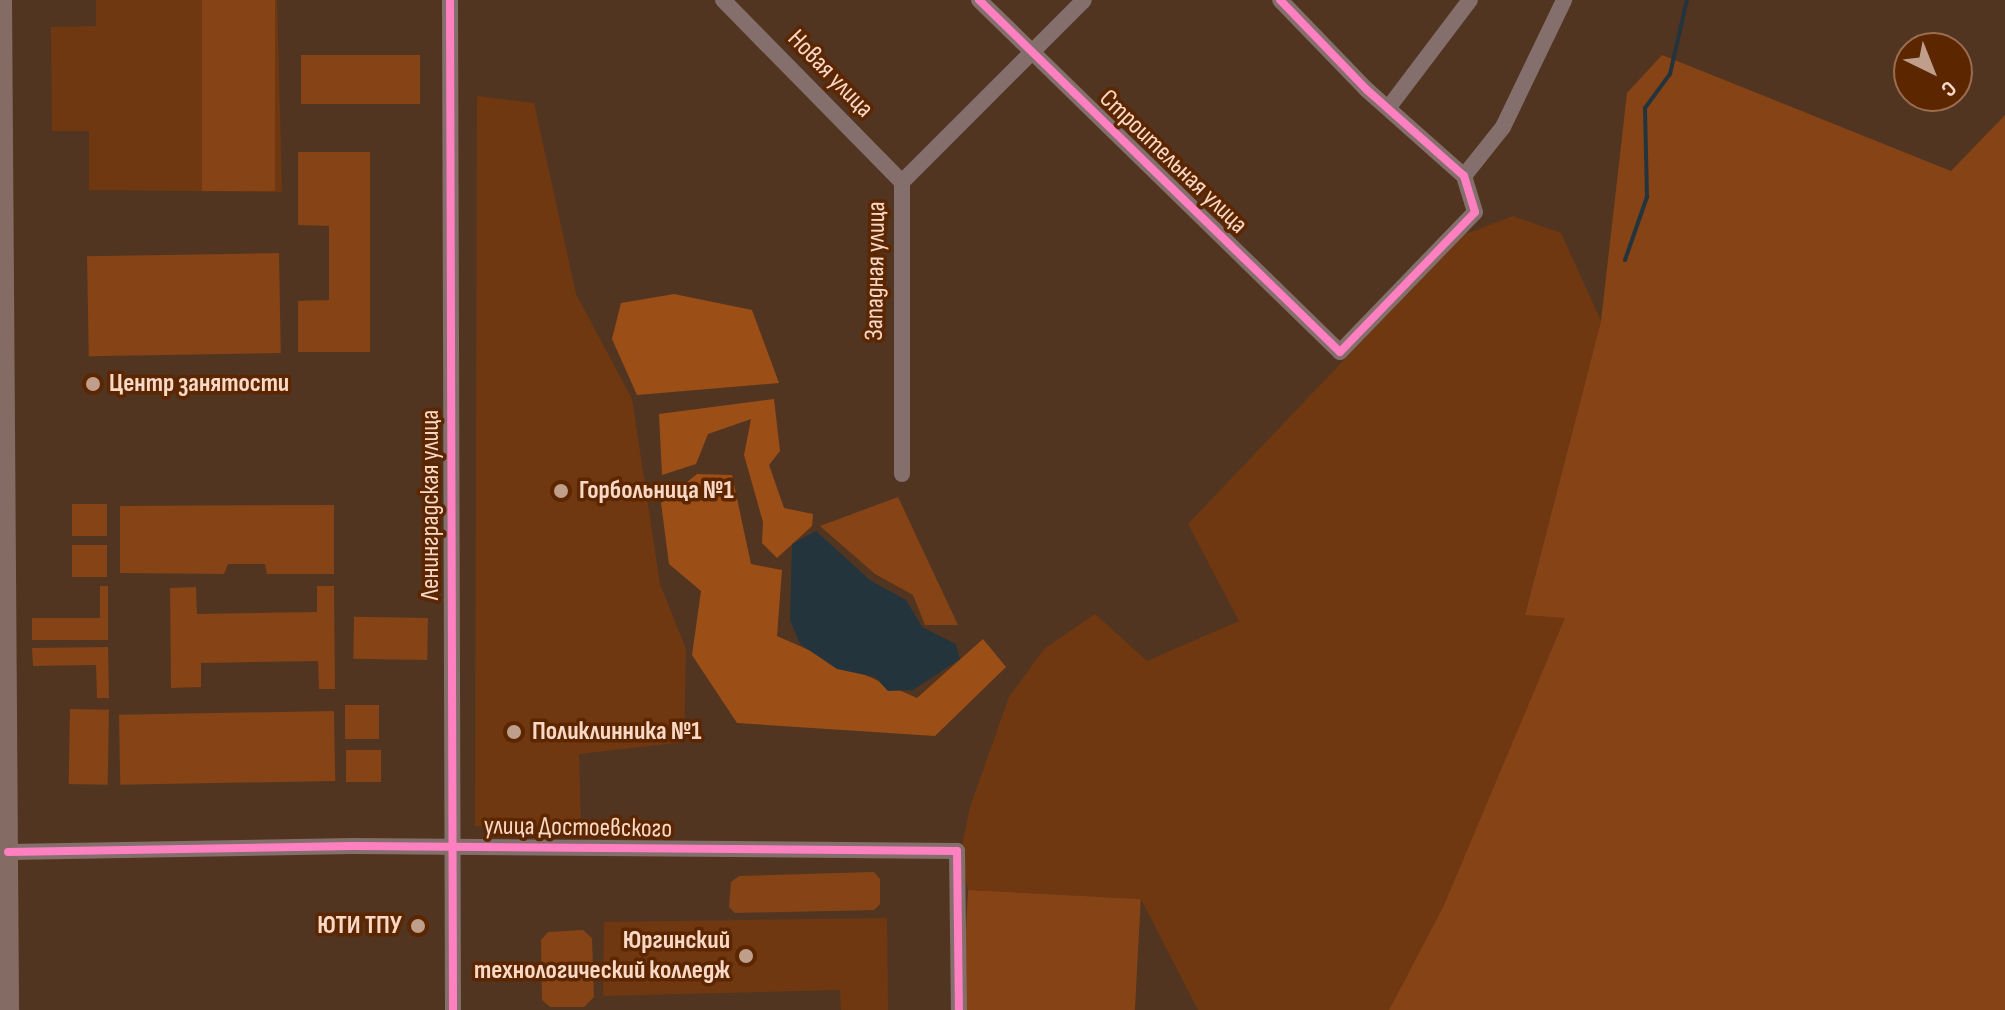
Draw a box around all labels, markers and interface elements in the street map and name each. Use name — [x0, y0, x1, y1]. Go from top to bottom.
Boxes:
street label: Новая улица — [781, 24, 879, 124]
north arrow — [1893, 32, 1973, 112]
text: С — [1935, 75, 1962, 102]
street label: Строительная улица — [1092, 83, 1254, 241]
street label: Западная улица — [859, 201, 893, 341]
place label: Центр занятости — [109, 368, 289, 400]
marker: Центр занятости — [84, 375, 102, 393]
street label: Ленинградская улица — [415, 410, 447, 600]
place label: Горбольница №1 — [579, 475, 734, 507]
marker: Горбольница №1 — [550, 480, 572, 502]
place label: Поликлинника №1 — [532, 716, 702, 748]
marker: Поликлинника №1 — [503, 721, 525, 743]
street label: улица Достоевского — [484, 811, 672, 845]
place label: ЮТИ ТПУ — [317, 910, 402, 942]
marker: ЮТИ ТПУ — [409, 917, 427, 935]
place label: Юргинский технологический колледж — [474, 925, 730, 986]
marker: Юргинский технологический колледж — [737, 947, 755, 965]

